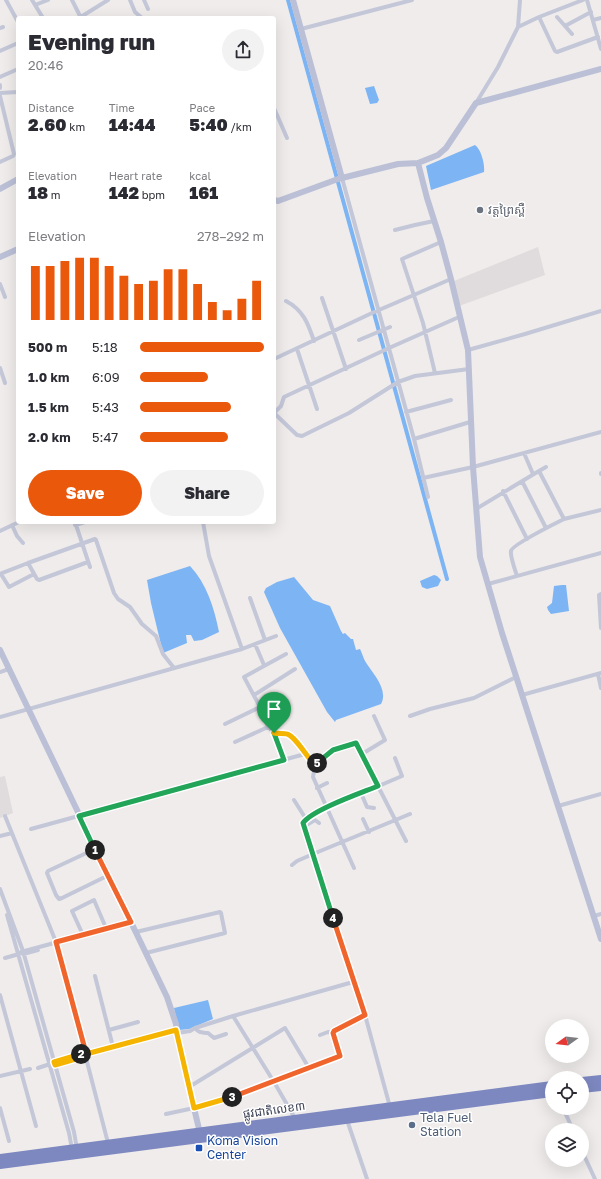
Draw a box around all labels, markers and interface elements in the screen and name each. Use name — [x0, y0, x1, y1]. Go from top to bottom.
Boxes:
text: Evening run — [28, 28, 155, 55]
button: share — [222, 29, 264, 71]
text: 20:46 — [28, 57, 63, 73]
text: Distance — [28, 101, 74, 114]
text: Time — [109, 101, 135, 114]
text: Pace — [189, 101, 215, 114]
text: 2.60 — [28, 114, 66, 135]
text: 14:44 — [109, 114, 156, 135]
text: 5:40 — [189, 114, 228, 135]
text: km — [66, 120, 85, 133]
text: /km — [228, 120, 252, 133]
text: Elevation — [28, 169, 77, 182]
text: Heart rate — [109, 169, 162, 182]
text: kcal — [189, 169, 211, 182]
text: 18 — [28, 182, 48, 203]
text: 142 — [109, 182, 139, 203]
text: 161 — [189, 182, 218, 203]
text: m — [48, 188, 61, 201]
text: bpm — [139, 188, 165, 201]
place label: វត្តព្រៃស្ពឺ — [488, 202, 525, 217]
marker: វត្តព្រៃស្ពឺ — [475, 205, 485, 215]
text: Elevation — [28, 228, 86, 244]
text: 278–292 m — [197, 228, 264, 244]
text: 500 m — [28, 339, 67, 355]
text: 5:18 — [92, 339, 118, 355]
text: 1.0 km — [28, 369, 69, 385]
text: 6:09 — [92, 369, 120, 385]
text: 1.5 km — [28, 399, 69, 415]
text: 5:43 — [92, 399, 119, 415]
text: 2.0 km — [28, 429, 71, 445]
text: 5:47 — [92, 429, 118, 445]
button: Save — [28, 470, 142, 516]
button: Share — [150, 470, 264, 516]
pin — [257, 692, 291, 733]
icon: arrive — [263, 698, 285, 720]
pin: 5 — [307, 753, 327, 773]
text: 5 — [314, 756, 320, 769]
pin: 1 — [85, 840, 105, 860]
text: 1 — [92, 843, 98, 856]
pin: 4 — [323, 908, 343, 928]
text: 4 — [330, 911, 336, 924]
north arrow — [545, 1019, 589, 1063]
map controls — [545, 1019, 589, 1167]
pin: 2 — [71, 1044, 91, 1064]
text: 2 — [78, 1047, 84, 1060]
button: locate — [545, 1071, 589, 1115]
pin: 3 — [222, 1087, 242, 1107]
text: 3 — [229, 1090, 235, 1103]
street label: ផ្លូវជាតិលេខ៣ — [242, 1098, 307, 1125]
place label: Tela Fuel Station — [420, 1110, 472, 1139]
marker: Tela Fuel Station — [407, 1120, 417, 1130]
button: layers — [545, 1123, 589, 1167]
place label: Koma Vision Center — [207, 1133, 278, 1162]
marker: Koma Vision Center — [194, 1143, 204, 1153]

